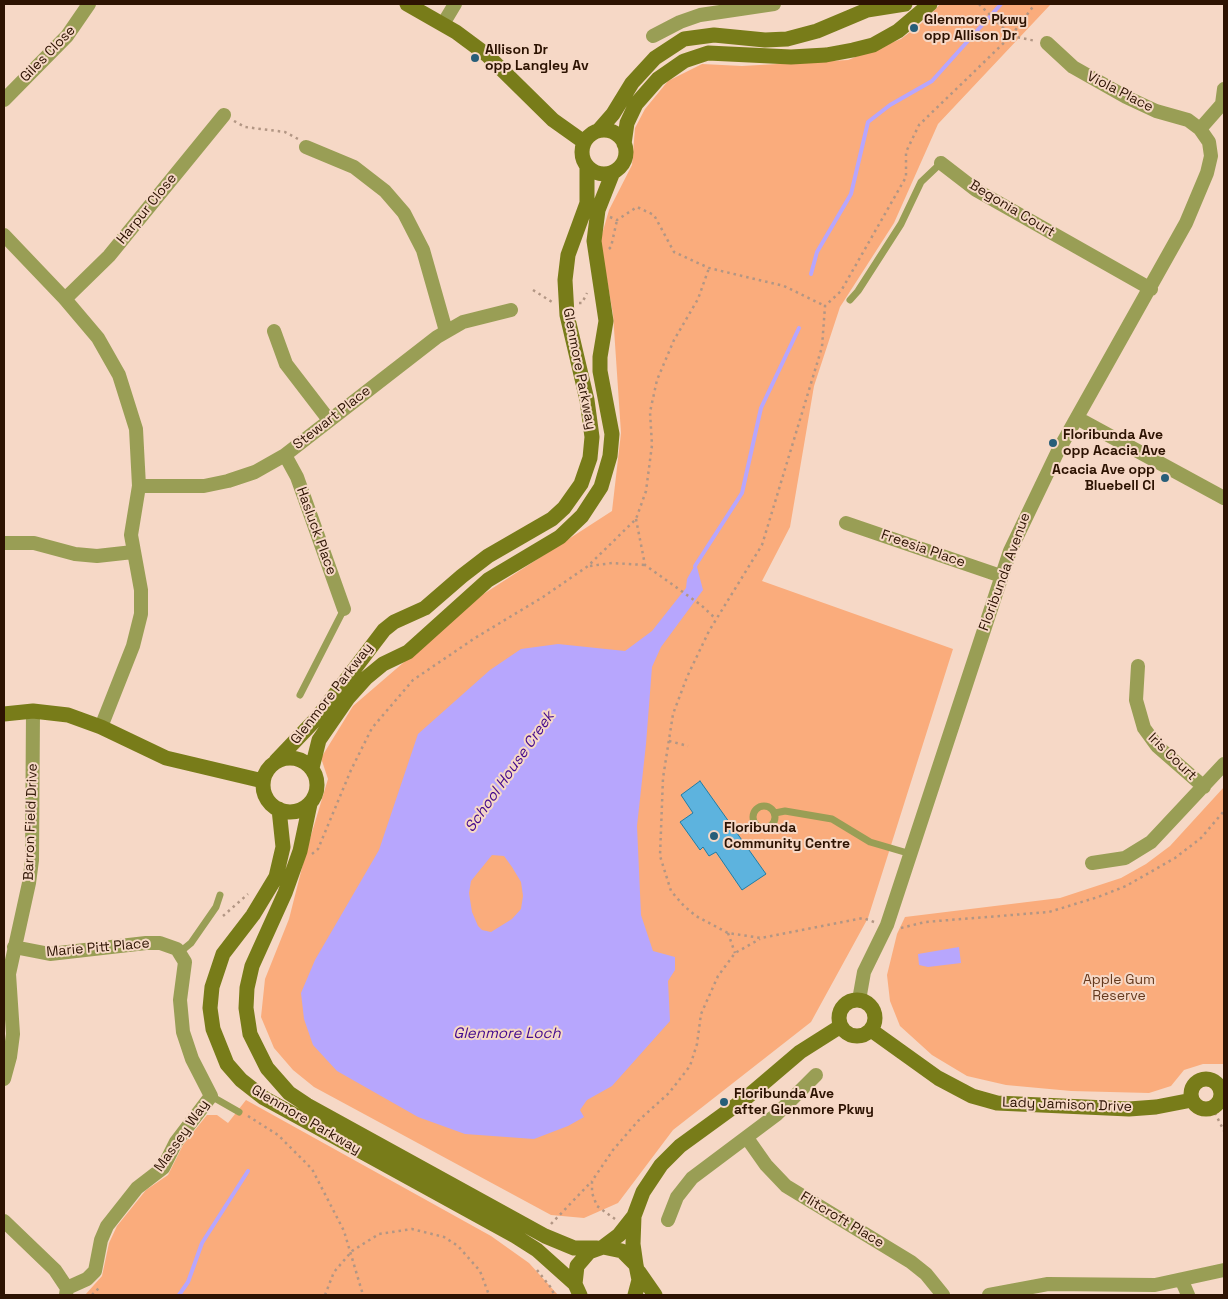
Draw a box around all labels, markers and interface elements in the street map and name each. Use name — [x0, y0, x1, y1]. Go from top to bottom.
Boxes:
place label: Glenmore Pkwy opp Allison Dr — [924, 12, 1027, 44]
street label: Giles Close — [17, 22, 79, 86]
marker: Glenmore Pkwy opp Allison Dr — [908, 22, 920, 34]
place label: Allison Dr opp Langley Av — [485, 42, 589, 74]
marker: Allison Dr opp Langley Av — [469, 52, 481, 64]
street label: Viola Place — [1084, 68, 1156, 116]
street label: Harpur Close — [114, 170, 180, 248]
street label: Begonia Court — [966, 177, 1058, 241]
street label: Glenmore Parkway — [559, 307, 599, 431]
street label: Stewart Place — [290, 383, 374, 453]
place label: Floribunda Ave opp Acacia Ave — [1063, 427, 1166, 460]
marker: Floribunda Ave opp Acacia Ave — [1047, 437, 1059, 449]
place label: Acacia Ave opp Bluebell Cl — [1052, 462, 1155, 494]
marker: Acacia Ave opp Bluebell Cl — [1159, 472, 1171, 484]
street label: Hasluck Place — [292, 485, 340, 577]
street label: Floribunda Avenue — [976, 511, 1034, 633]
street label: Freesia Place — [879, 527, 967, 571]
street label: Glenmore Parkway — [287, 640, 377, 748]
water label: School House Creek — [462, 708, 558, 836]
street label: Iris Court — [1144, 730, 1200, 784]
street label: Barron Field Drive — [21, 763, 41, 881]
place label: Floribunda Community Centre — [724, 820, 850, 852]
marker: Floribunda Community Centre — [708, 830, 720, 842]
street label: Marie Pitt Place — [46, 935, 150, 961]
park label: Apple Gum Reserve — [1083, 972, 1155, 1004]
water label: Glenmore Loch — [453, 1025, 561, 1043]
street label: Glenmore Parkway — [248, 1082, 364, 1158]
place label: Floribunda Ave after Glenmore Pkwy — [734, 1086, 874, 1118]
street label: Lady Jamison Drive — [1002, 1094, 1132, 1116]
marker: Floribunda Ave after Glenmore Pkwy — [718, 1096, 730, 1108]
street label: Massey Way — [151, 1097, 213, 1175]
street label: Flitcroft Place — [797, 1188, 887, 1252]

